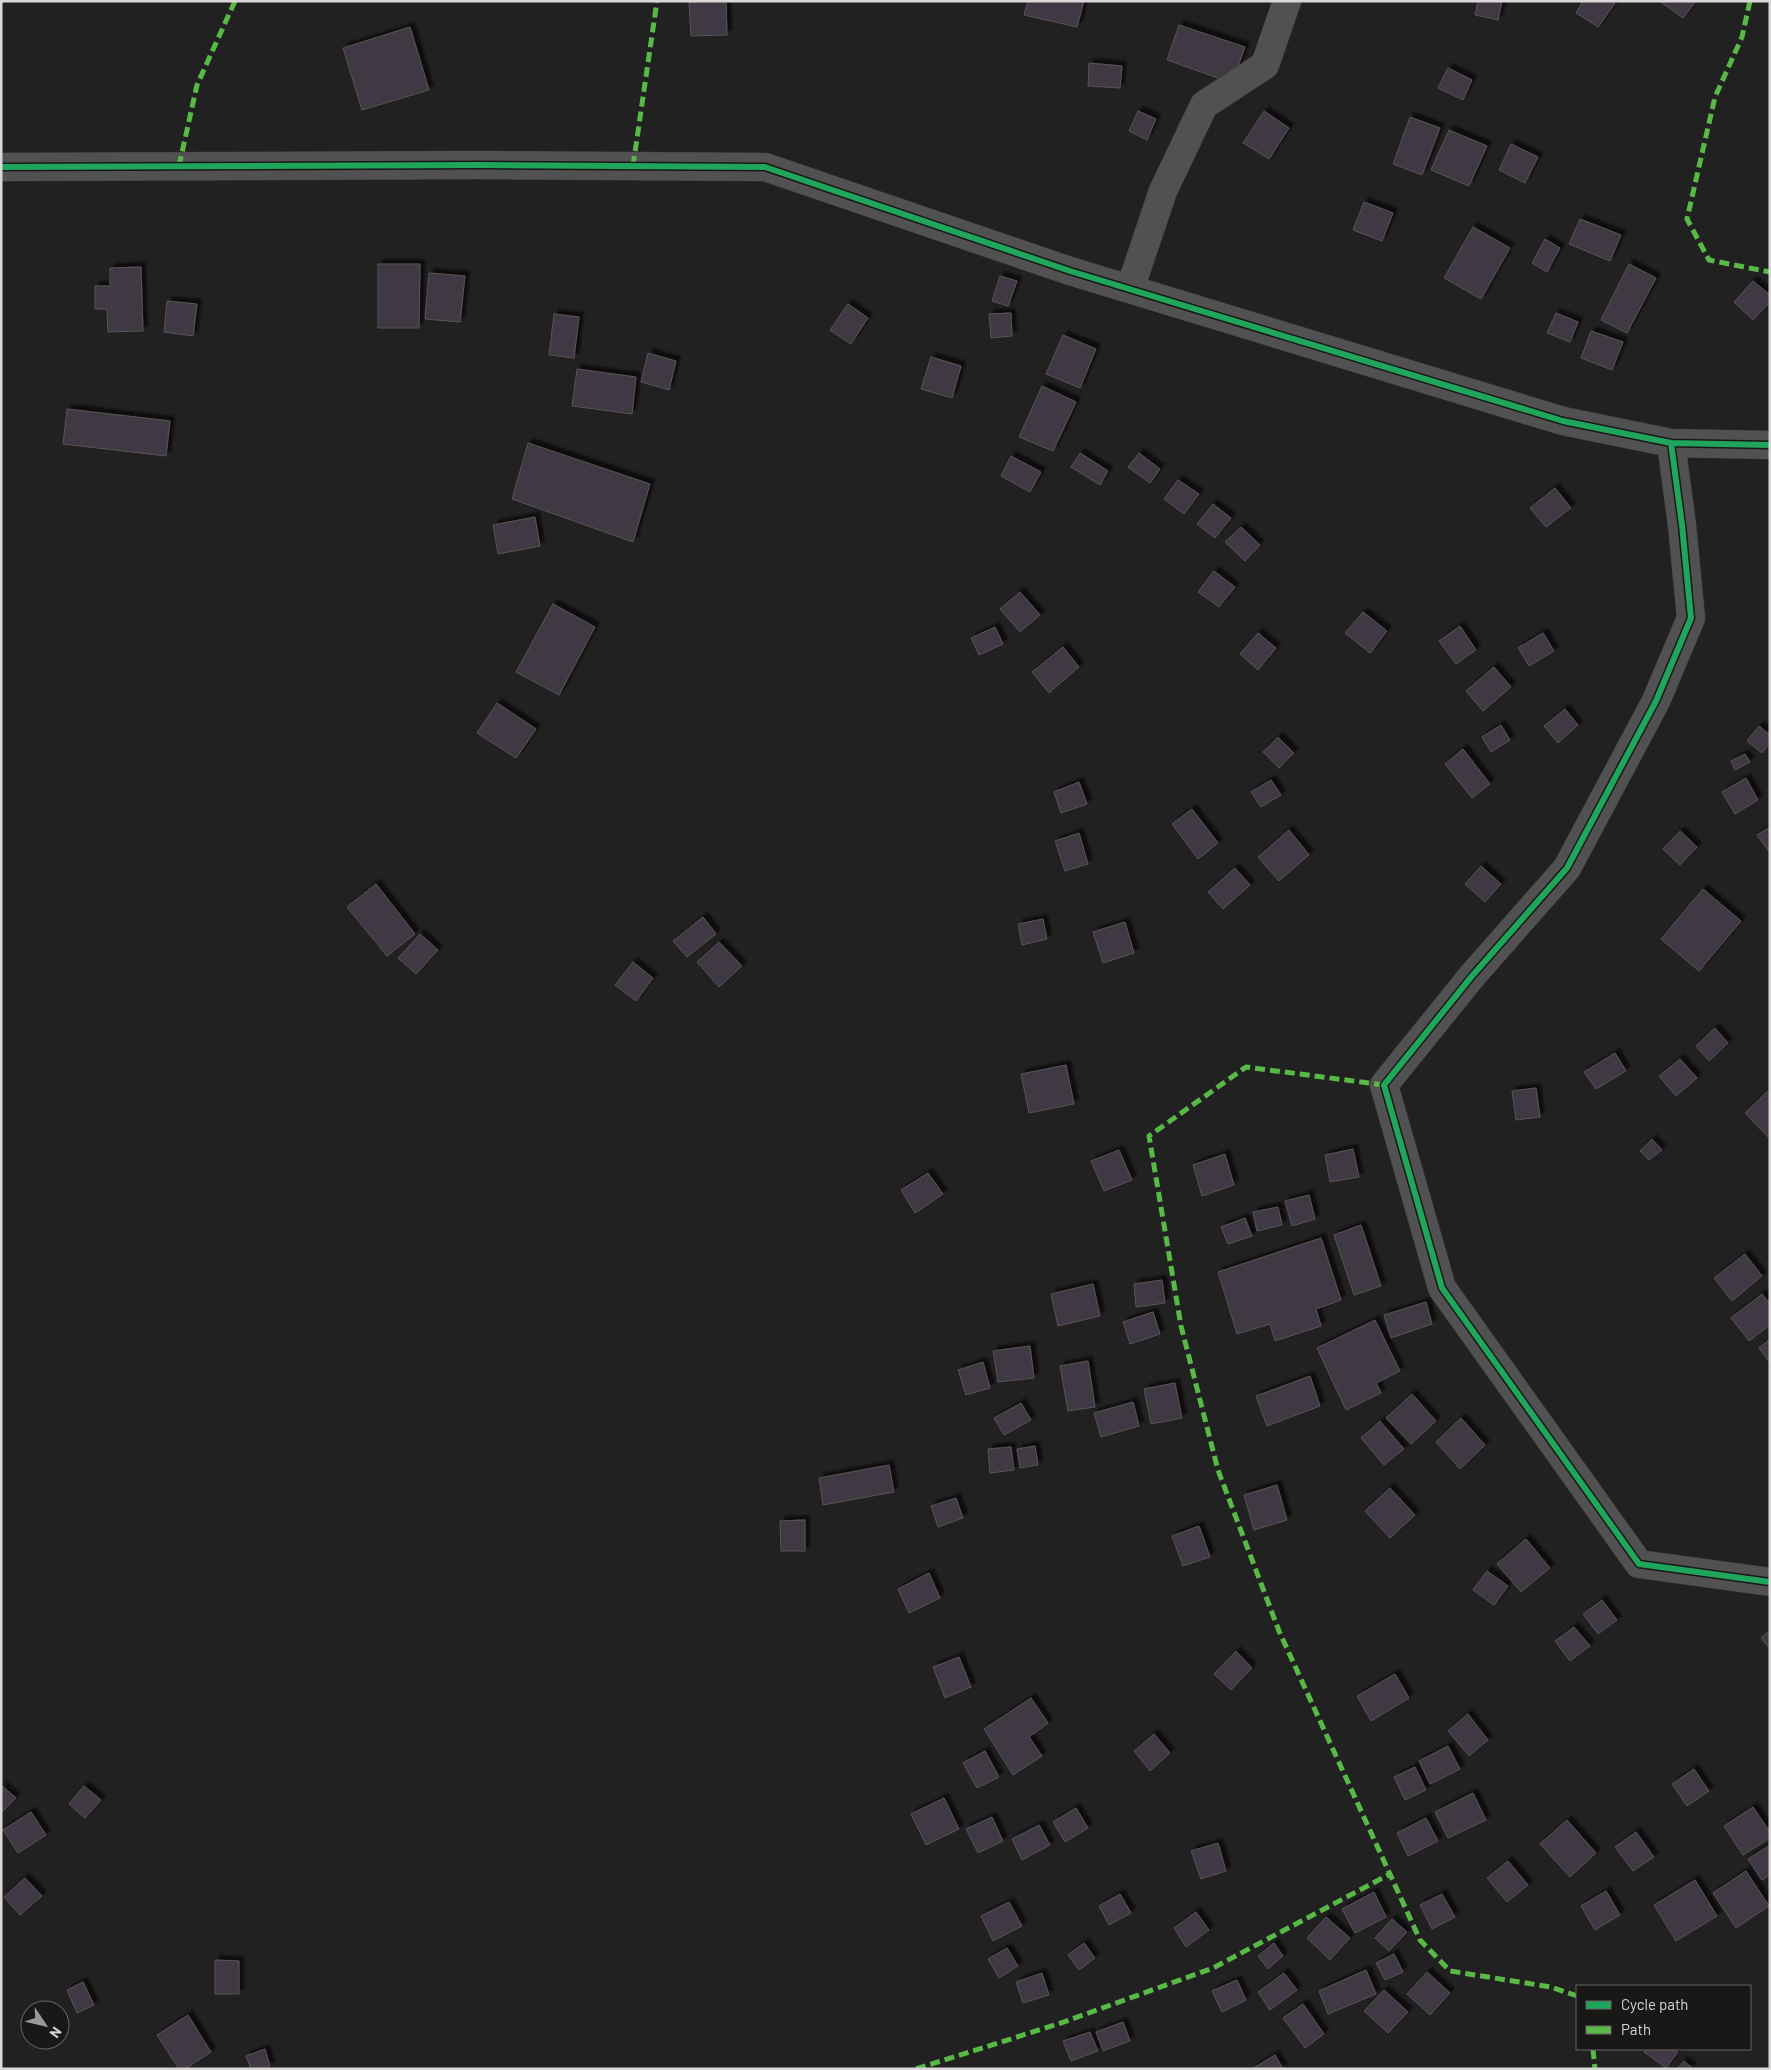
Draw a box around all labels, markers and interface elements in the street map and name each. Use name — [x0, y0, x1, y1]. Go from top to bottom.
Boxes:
legend — [1576, 1985, 1751, 2050]
text: Cycle path — [1621, 1995, 1688, 2013]
north arrow — [20, 2000, 70, 2050]
text: Path — [1621, 2020, 1651, 2038]
text: N — [46, 2024, 66, 2041]

